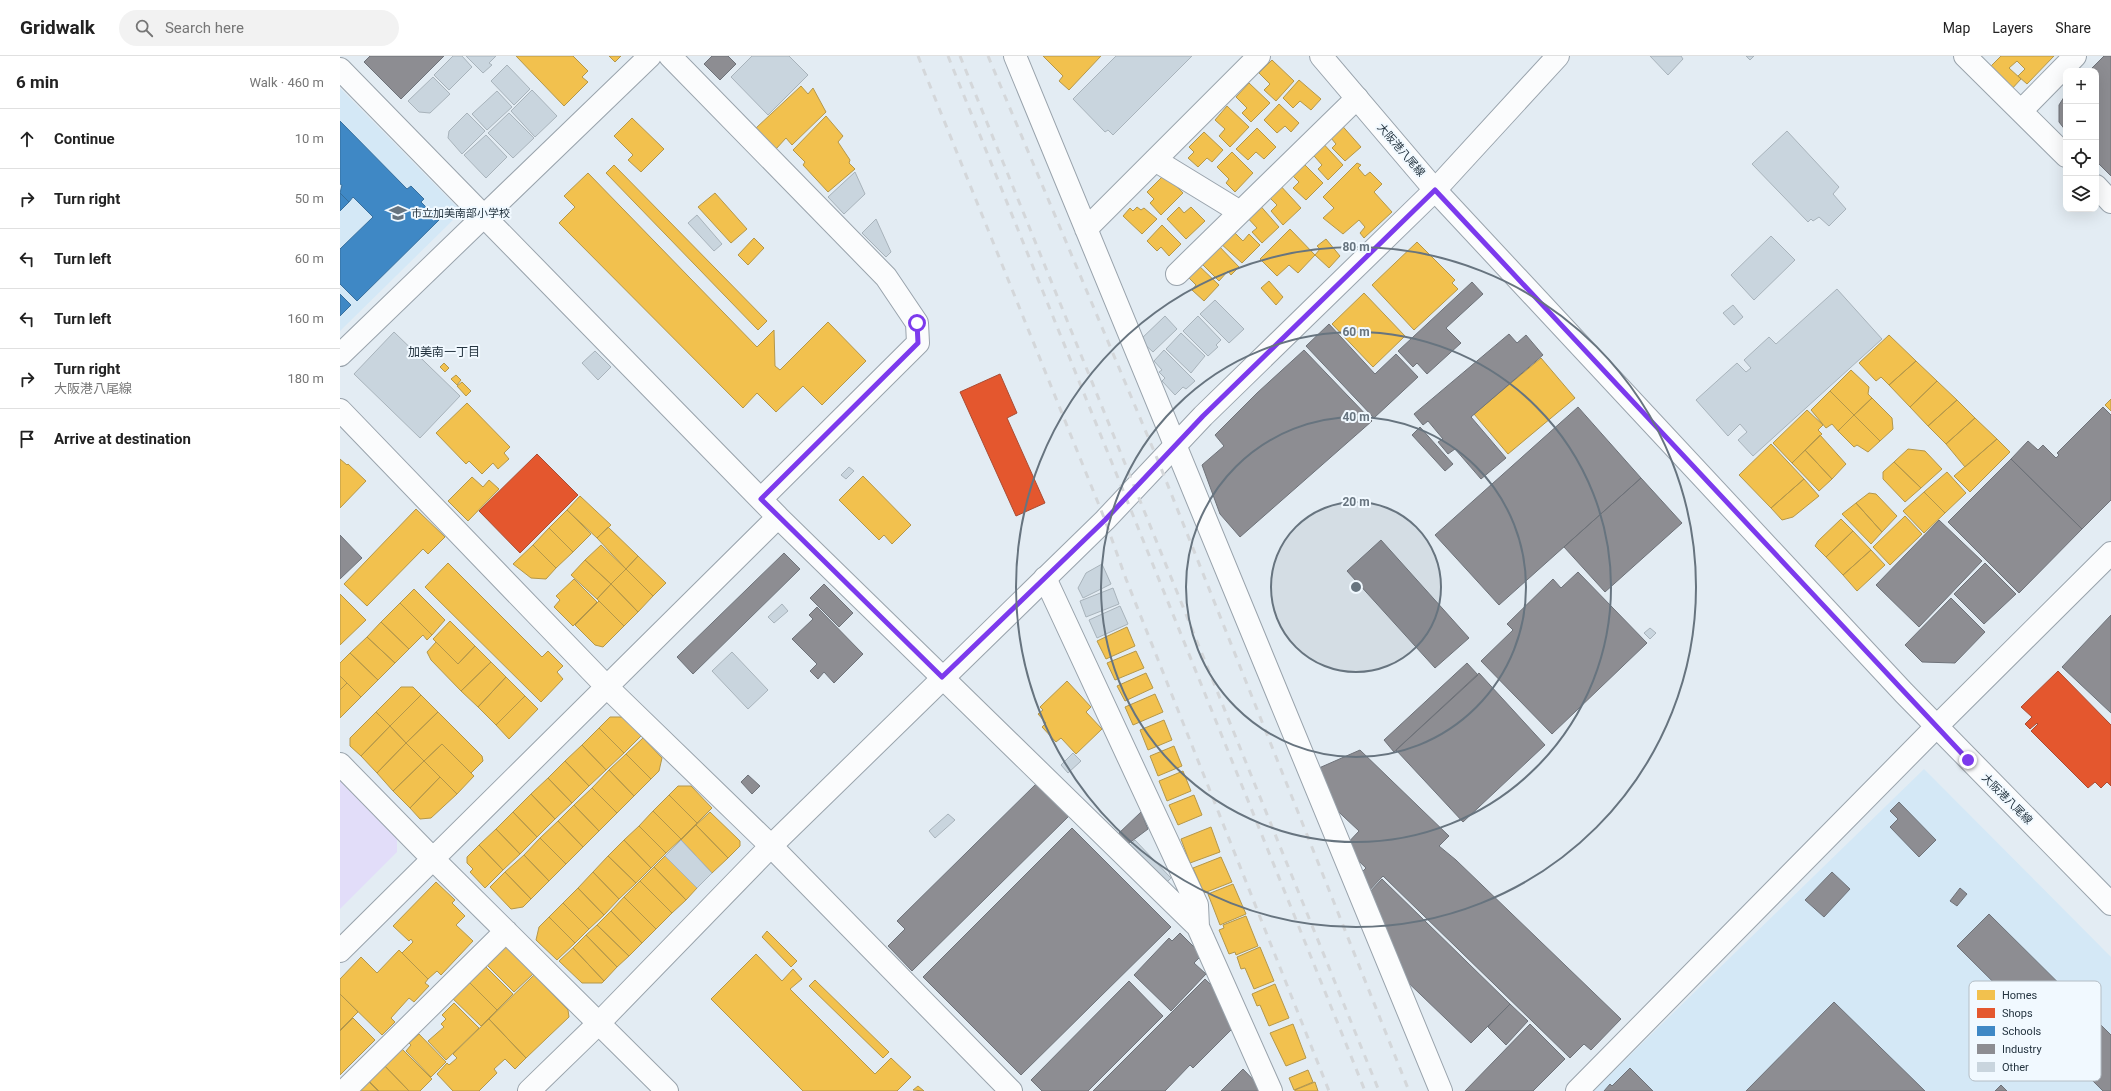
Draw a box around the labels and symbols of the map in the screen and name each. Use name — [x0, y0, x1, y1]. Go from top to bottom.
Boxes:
street label: 大阪港八尾線 — [1374, 121, 1428, 179]
school or university icon: 市立加美南部小学校 — [388, 203, 408, 223]
place label: 市立加美南部小学校 — [411, 207, 510, 220]
text: 80 m — [1342, 240, 1370, 254]
route start — [908, 314, 926, 332]
text: 60 m — [1342, 325, 1370, 339]
district label: 加美南一丁目 — [408, 345, 480, 359]
text: 40 m — [1342, 410, 1370, 424]
text: 20 m — [1342, 495, 1370, 509]
centre of rings — [1349, 580, 1363, 594]
route end — [1959, 751, 1977, 769]
street label: 大阪港八尾線 — [1979, 771, 2035, 827]
legend — [1969, 981, 2101, 1081]
text: Homes — [2002, 989, 2038, 1002]
text: Shops — [2002, 1007, 2033, 1020]
text: Schools — [2002, 1025, 2042, 1038]
text: Industry — [2002, 1043, 2042, 1056]
text: Other — [2002, 1061, 2029, 1074]

